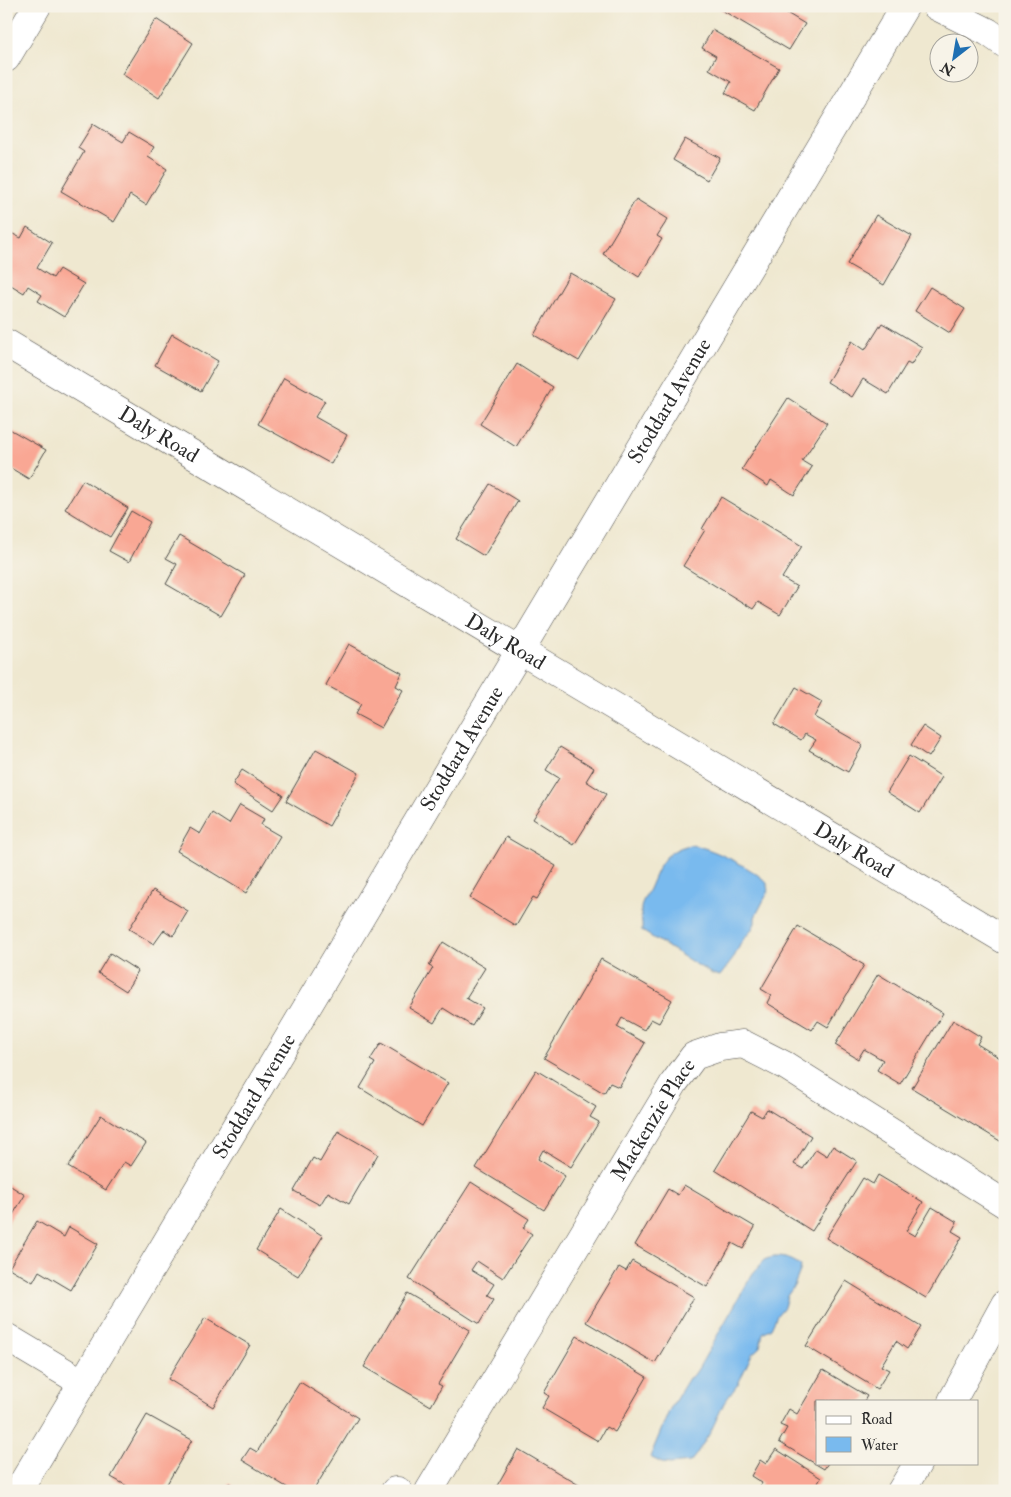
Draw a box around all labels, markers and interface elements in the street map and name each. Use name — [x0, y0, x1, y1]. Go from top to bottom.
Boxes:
north arrow — [928, 32, 978, 82]
text: N — [937, 58, 958, 80]
street label: Stoddard Avenue — [622, 333, 718, 468]
street label: Daly Road — [114, 400, 204, 469]
street label: Daly Road — [460, 608, 551, 677]
street label: Stoddard Avenue — [414, 681, 510, 816]
street label: Daly Road — [809, 816, 899, 885]
street label: Stoddard Avenue — [207, 1029, 302, 1164]
street label: Mackenzie Place — [605, 1053, 702, 1186]
legend — [816, 1400, 978, 1464]
text: Road — [861, 1410, 893, 1429]
text: Water — [860, 1436, 898, 1455]

